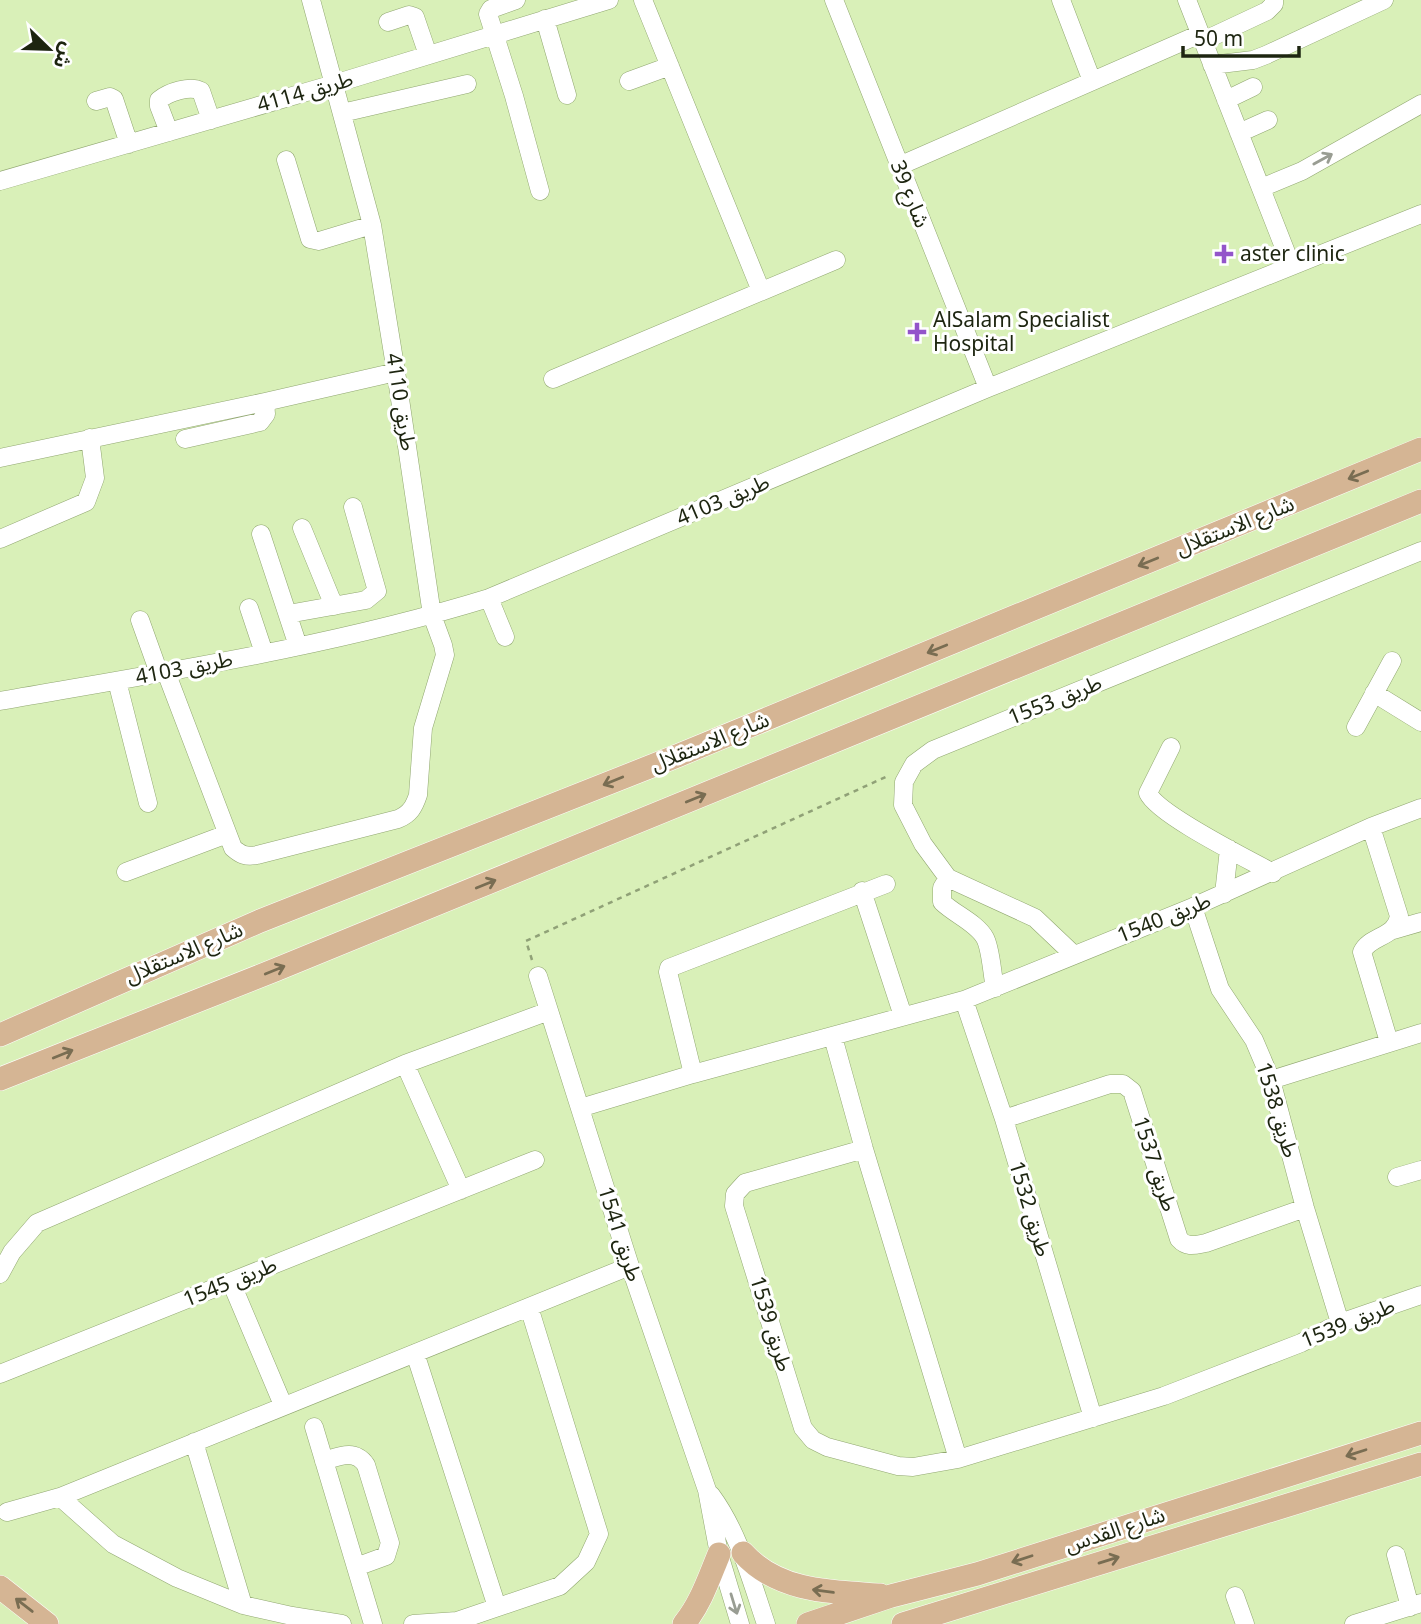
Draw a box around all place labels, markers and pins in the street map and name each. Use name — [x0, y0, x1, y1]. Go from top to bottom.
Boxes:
place label: aster clinic — [1240, 232, 1345, 276]
marker: aster clinic — [1214, 244, 1234, 264]
place label: AlSalam Specialist Hospital — [933, 298, 1110, 366]
marker: AlSalam Specialist Hospital — [907, 322, 927, 342]

